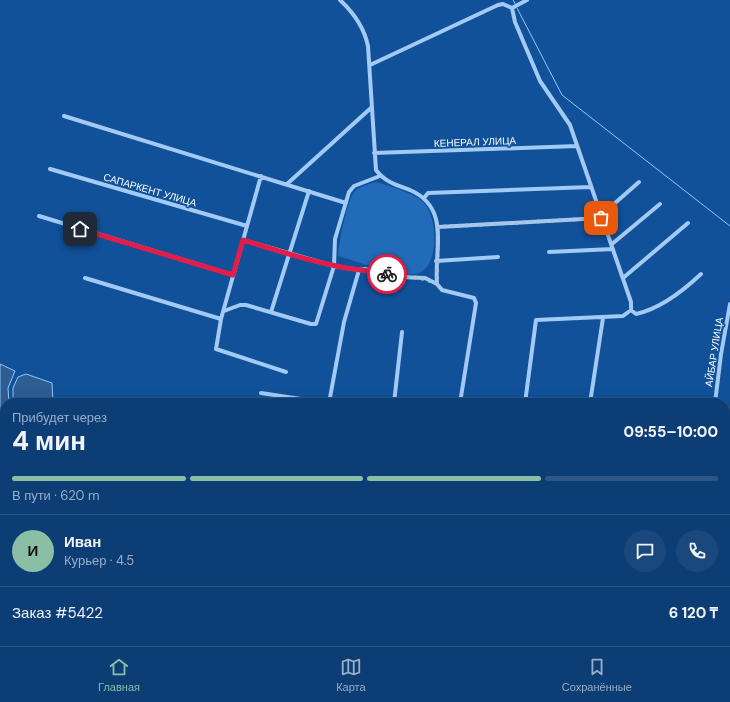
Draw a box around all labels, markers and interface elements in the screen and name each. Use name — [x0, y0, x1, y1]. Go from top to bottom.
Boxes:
street label: КЕНЕРАЛ УЛИЦА — [434, 134, 517, 150]
street label: САПАРКЕНТ УЛИЦА — [102, 170, 198, 210]
pin — [584, 201, 618, 235]
icon: bag — [590, 207, 612, 229]
pin — [63, 212, 97, 246]
icon: home — [69, 218, 91, 240]
courier — [367, 254, 407, 294]
icon: bike — [376, 263, 398, 285]
street label: АЙБАР УЛИЦА — [702, 316, 726, 388]
text: Прибудет через — [12, 409, 107, 426]
text: 09:55–10:00 — [624, 422, 718, 442]
text: 4 мин — [12, 424, 86, 458]
text: В пути · 620 m — [12, 487, 100, 504]
button: chat — [624, 530, 666, 572]
button: phone — [676, 530, 718, 572]
text: Иван — [64, 532, 101, 552]
text: И — [28, 541, 38, 561]
text: Курьер · 4.5 — [64, 552, 134, 569]
text: Заказ #5422 — [12, 603, 103, 623]
text: 6 120 ₸ — [669, 603, 718, 623]
tab: Главная — [98, 656, 140, 694]
tab: Карта — [336, 656, 366, 694]
tab: Сохранённые — [562, 656, 632, 694]

